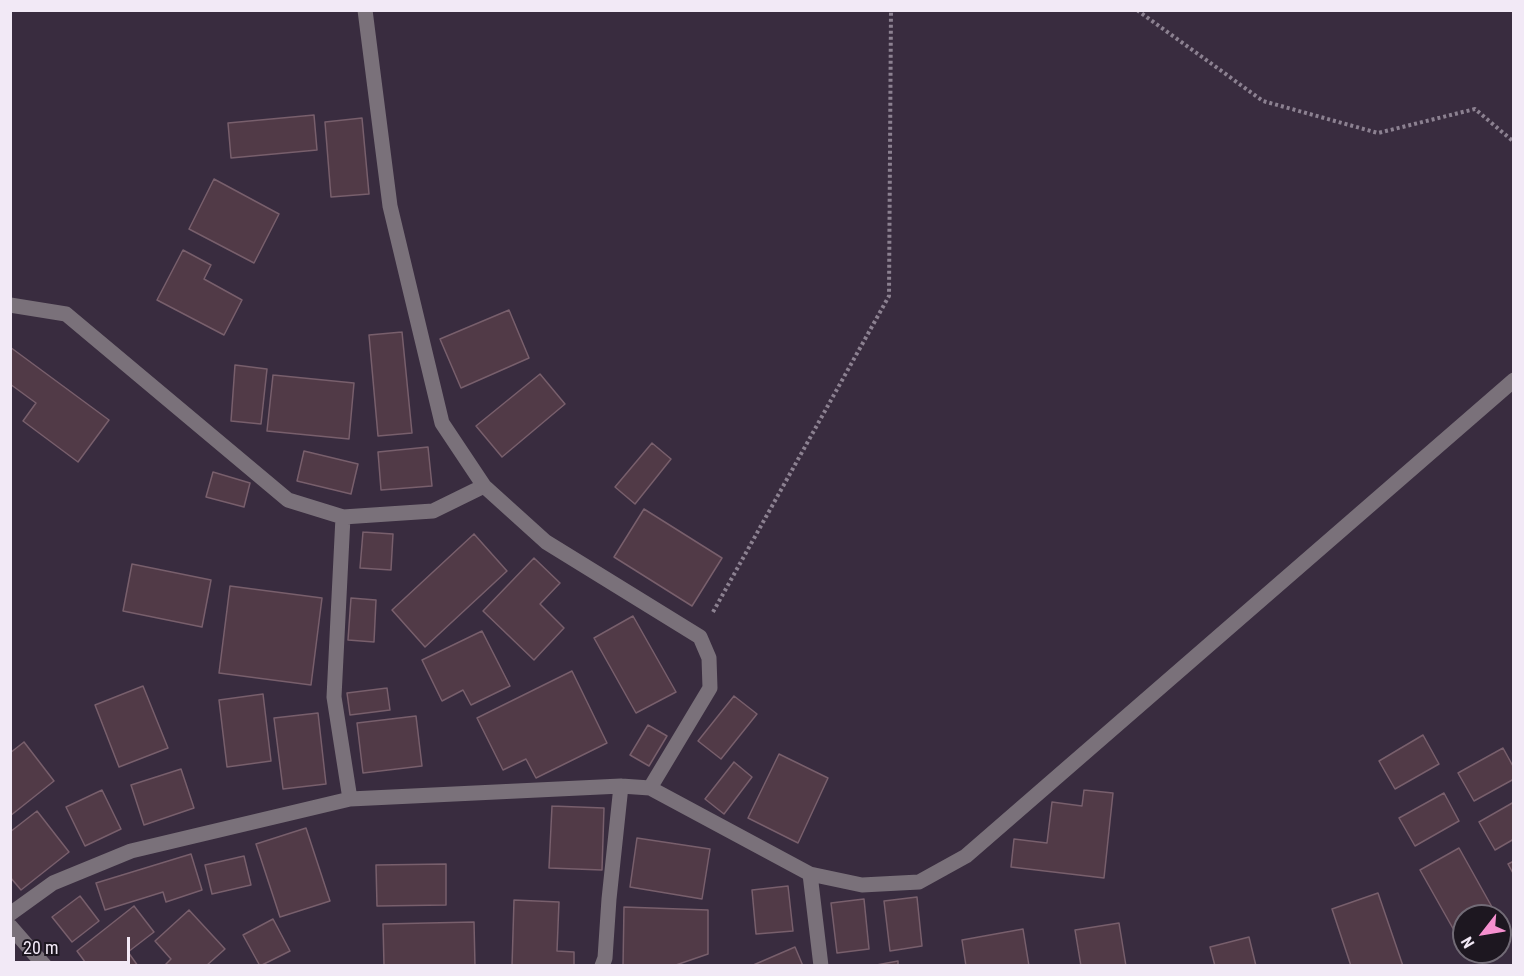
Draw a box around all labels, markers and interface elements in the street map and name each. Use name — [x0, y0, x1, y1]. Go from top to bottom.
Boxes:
north arrow — [1452, 904, 1512, 964]
scale bar — [15, 925, 134, 963]
text: N — [1457, 933, 1479, 952]
text: 20 m — [23, 937, 58, 958]

